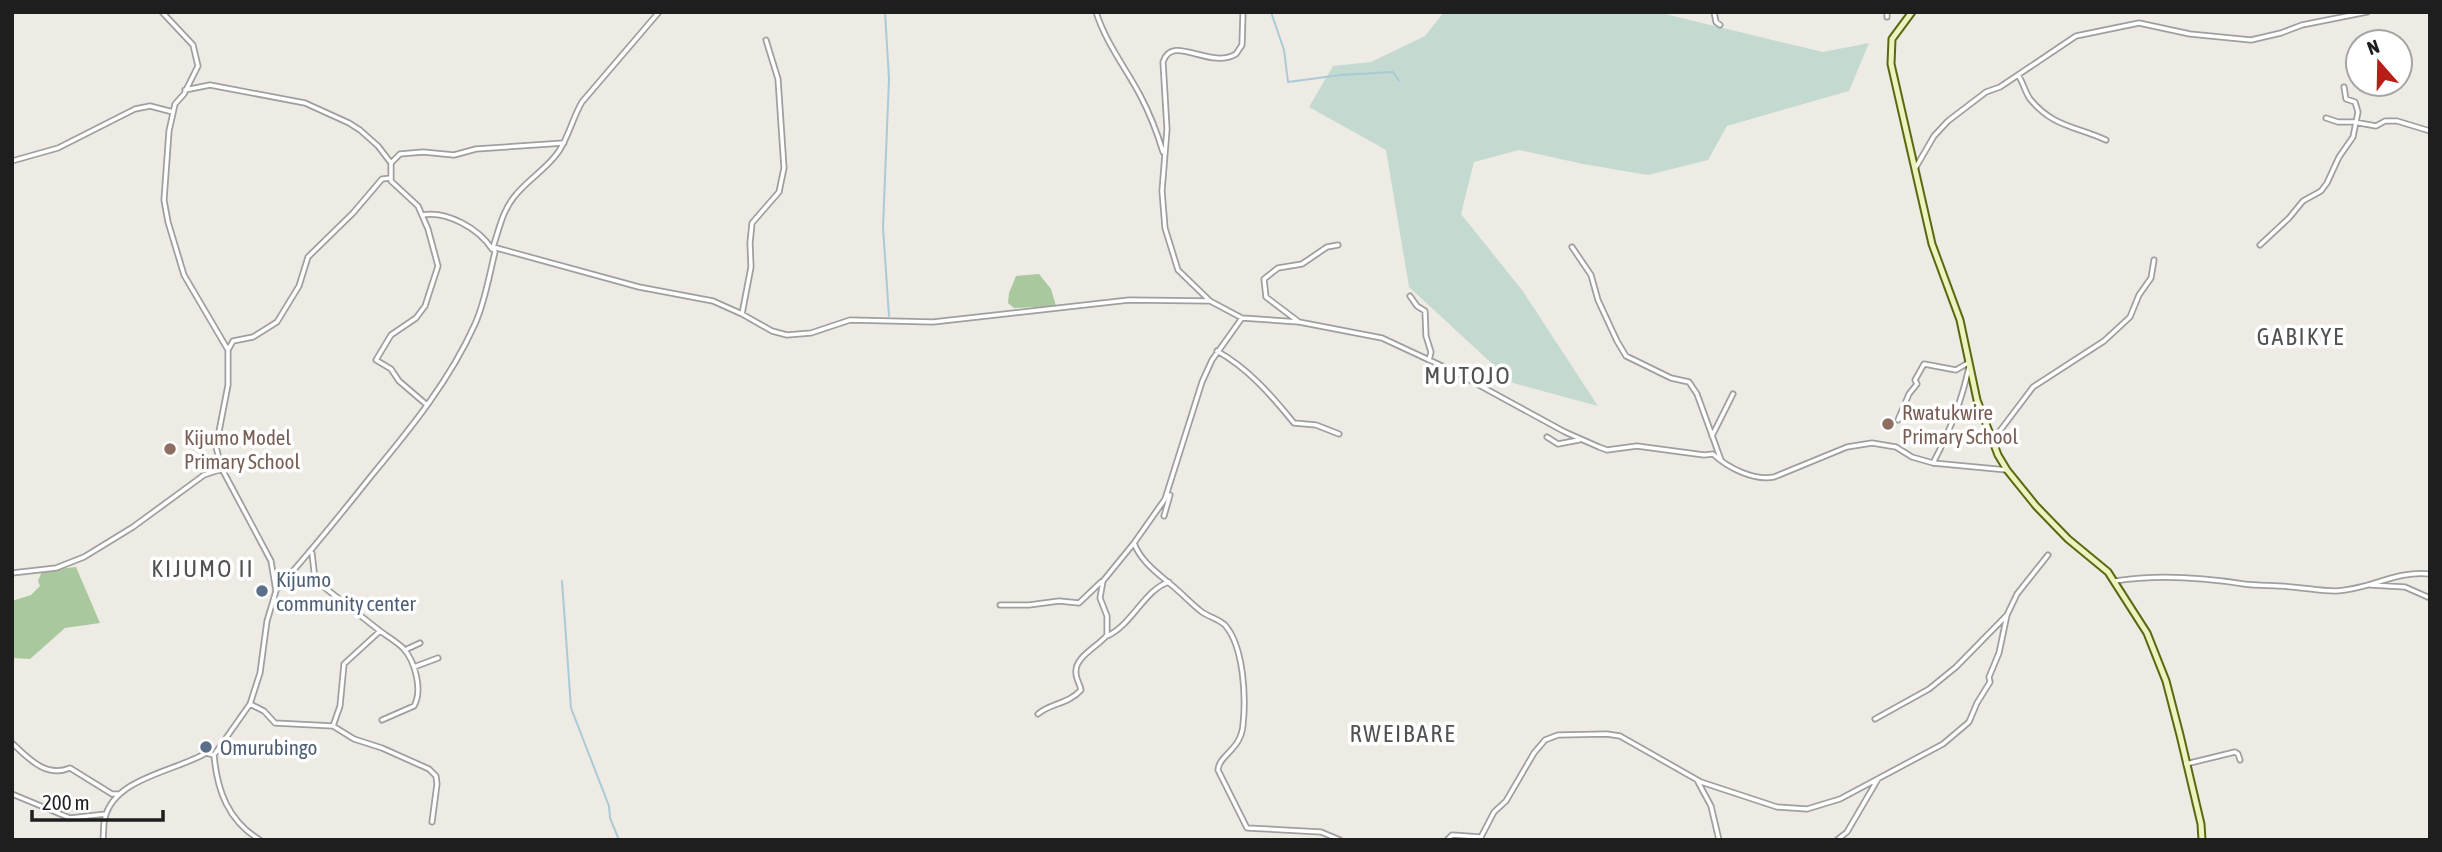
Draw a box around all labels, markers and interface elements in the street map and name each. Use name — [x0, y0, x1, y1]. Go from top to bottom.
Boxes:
north arrow — [2344, 28, 2414, 98]
text: N — [2364, 35, 2382, 59]
district label: GABIKYE — [2257, 323, 2345, 350]
district label: MUTOJO — [1424, 362, 1512, 389]
place label: Rwatukwire Primary School — [1902, 400, 2018, 448]
marker: Rwatukwire Primary School — [1880, 416, 1896, 432]
place label: Kijumo Model Primary School — [184, 425, 300, 473]
marker: Kijumo Model Primary School — [162, 441, 178, 457]
district label: KIJUMO II — [151, 555, 255, 582]
place label: Kijumo community center — [276, 567, 416, 615]
marker: Kijumo community center — [254, 583, 270, 599]
district label: RWEIBARE — [1350, 720, 1456, 747]
place label: Omurubingo — [220, 735, 317, 759]
marker: Omurubingo — [198, 739, 214, 755]
scale bar — [32, 778, 163, 822]
text: 200 m — [42, 790, 90, 814]

